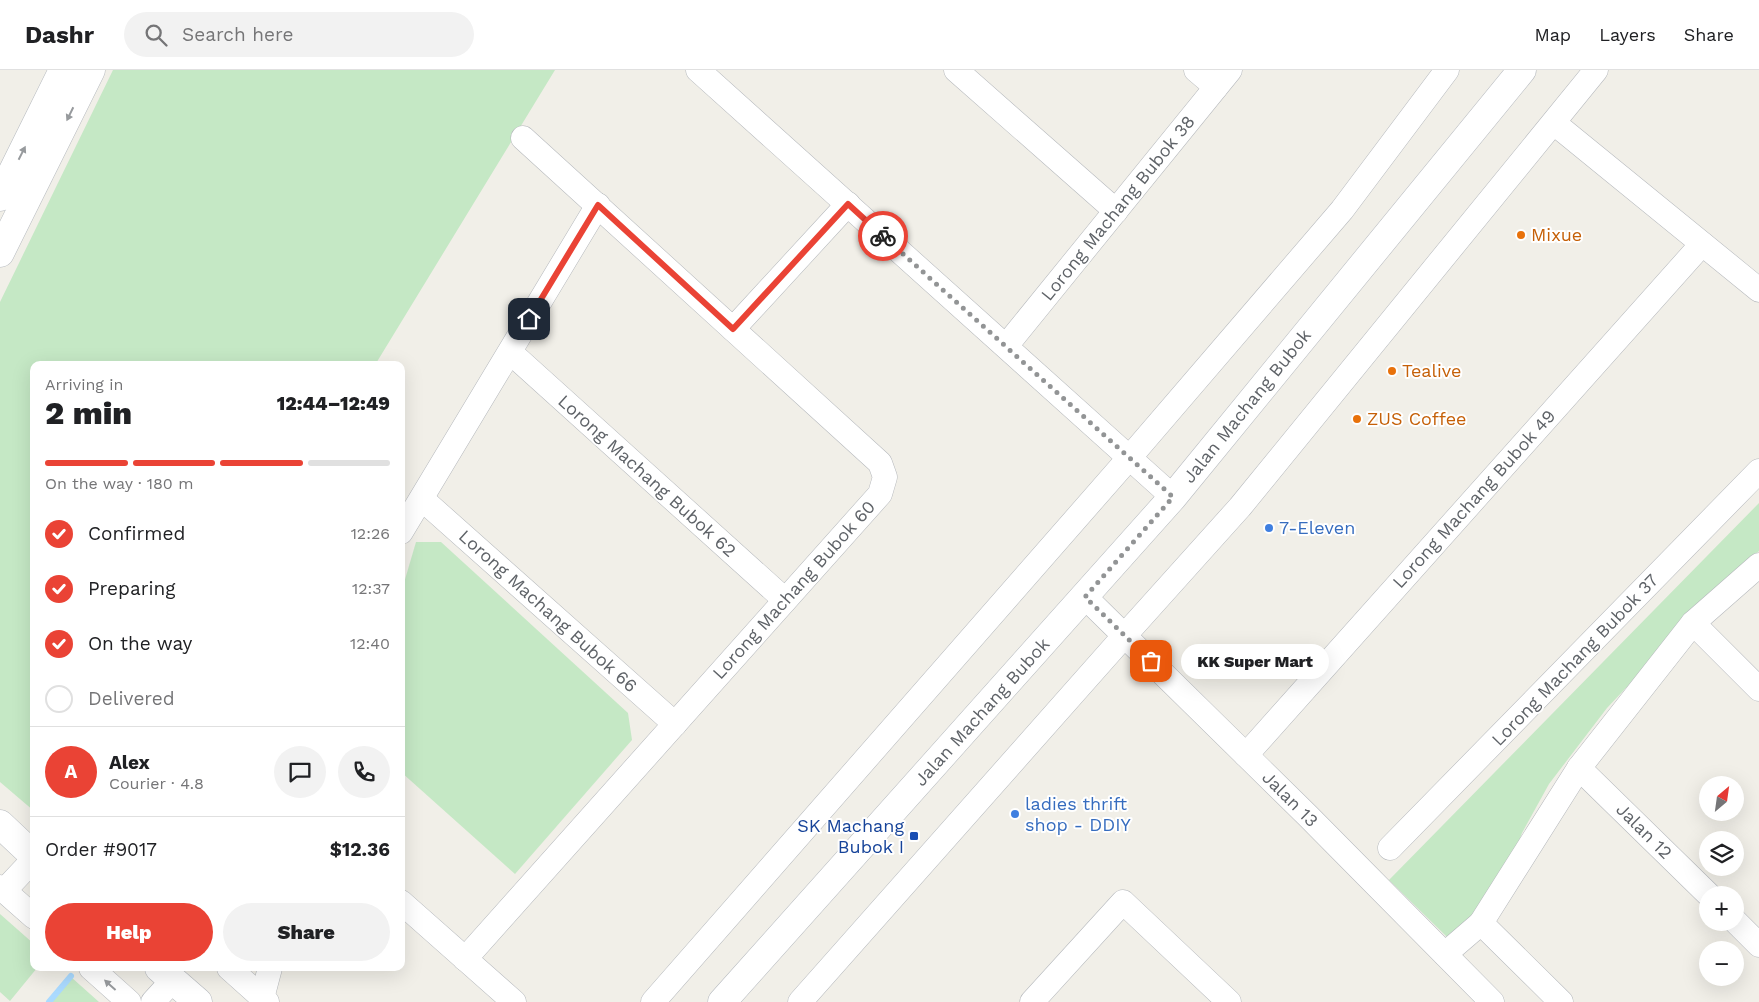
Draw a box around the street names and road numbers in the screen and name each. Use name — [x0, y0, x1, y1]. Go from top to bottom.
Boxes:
street label: Lorong Machang Bubok 38 — [1036, 111, 1199, 305]
street label: Jalan Machang Bubok — [1178, 325, 1315, 487]
street label: Lorong Machang Bubok 62 — [554, 390, 741, 561]
street label: Lorong Machang Bubok 49 — [1388, 405, 1559, 592]
street label: Lorong Machang Bubok 60 — [708, 496, 879, 683]
street label: Lorong Machang Bubok 66 — [455, 525, 642, 696]
street label: Lorong Machang Bubok 37 — [1487, 569, 1662, 750]
street label: Jalan Machang Bubok — [910, 633, 1054, 790]
street label: Jalan 13 — [1258, 766, 1323, 831]
street label: Jalan 12 — [1612, 798, 1677, 863]

